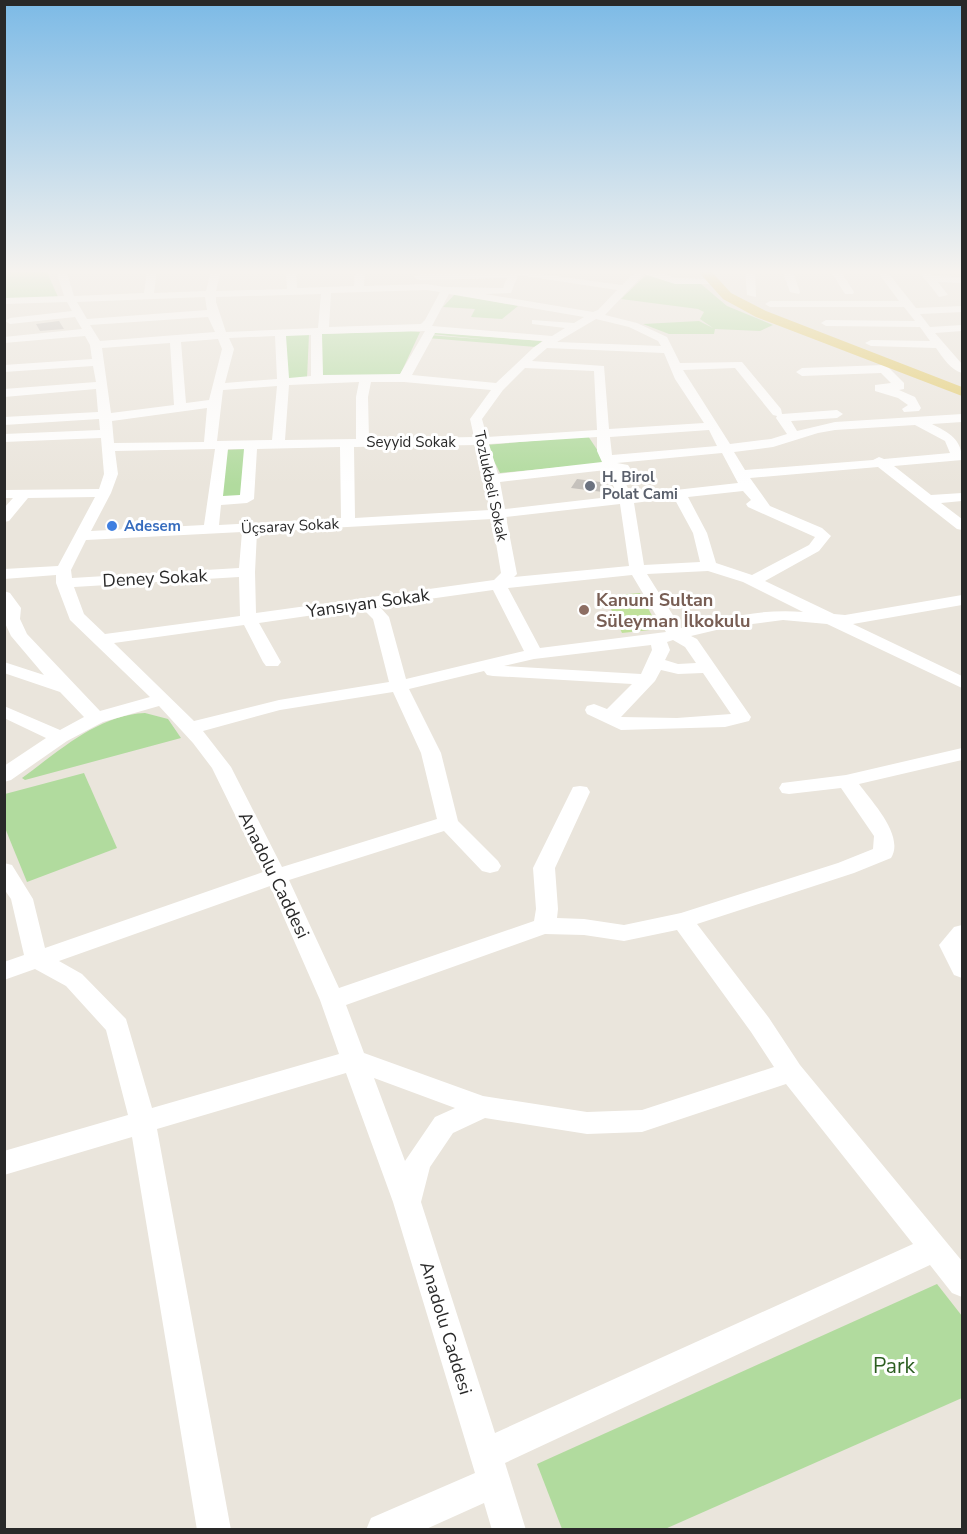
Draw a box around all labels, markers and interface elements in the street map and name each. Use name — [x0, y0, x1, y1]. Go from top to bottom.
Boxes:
street label: Tozlukbeli Sokak — [470, 429, 513, 544]
street label: Seyyid Sokak — [366, 432, 456, 452]
place label: H. Birol Polat Cami — [602, 467, 678, 504]
marker: H. Birol Polat Cami — [583, 479, 597, 493]
street label: Üçsaray Sokak — [240, 513, 340, 539]
place label: Adesem — [124, 516, 181, 536]
marker: Adesem — [105, 519, 119, 533]
street label: Deney Sokak — [102, 563, 209, 593]
street label: Yansıyan Sokak — [304, 582, 432, 624]
place label: Kanuni Sultan Süleyman İlkokulu — [596, 588, 750, 633]
marker: Kanuni Sultan Süleyman İlkokulu — [577, 603, 591, 617]
street label: Anadolu Caddesi — [233, 808, 315, 942]
street label: Anadolu Caddesi — [414, 1258, 478, 1398]
park label: Park — [873, 1352, 915, 1380]

